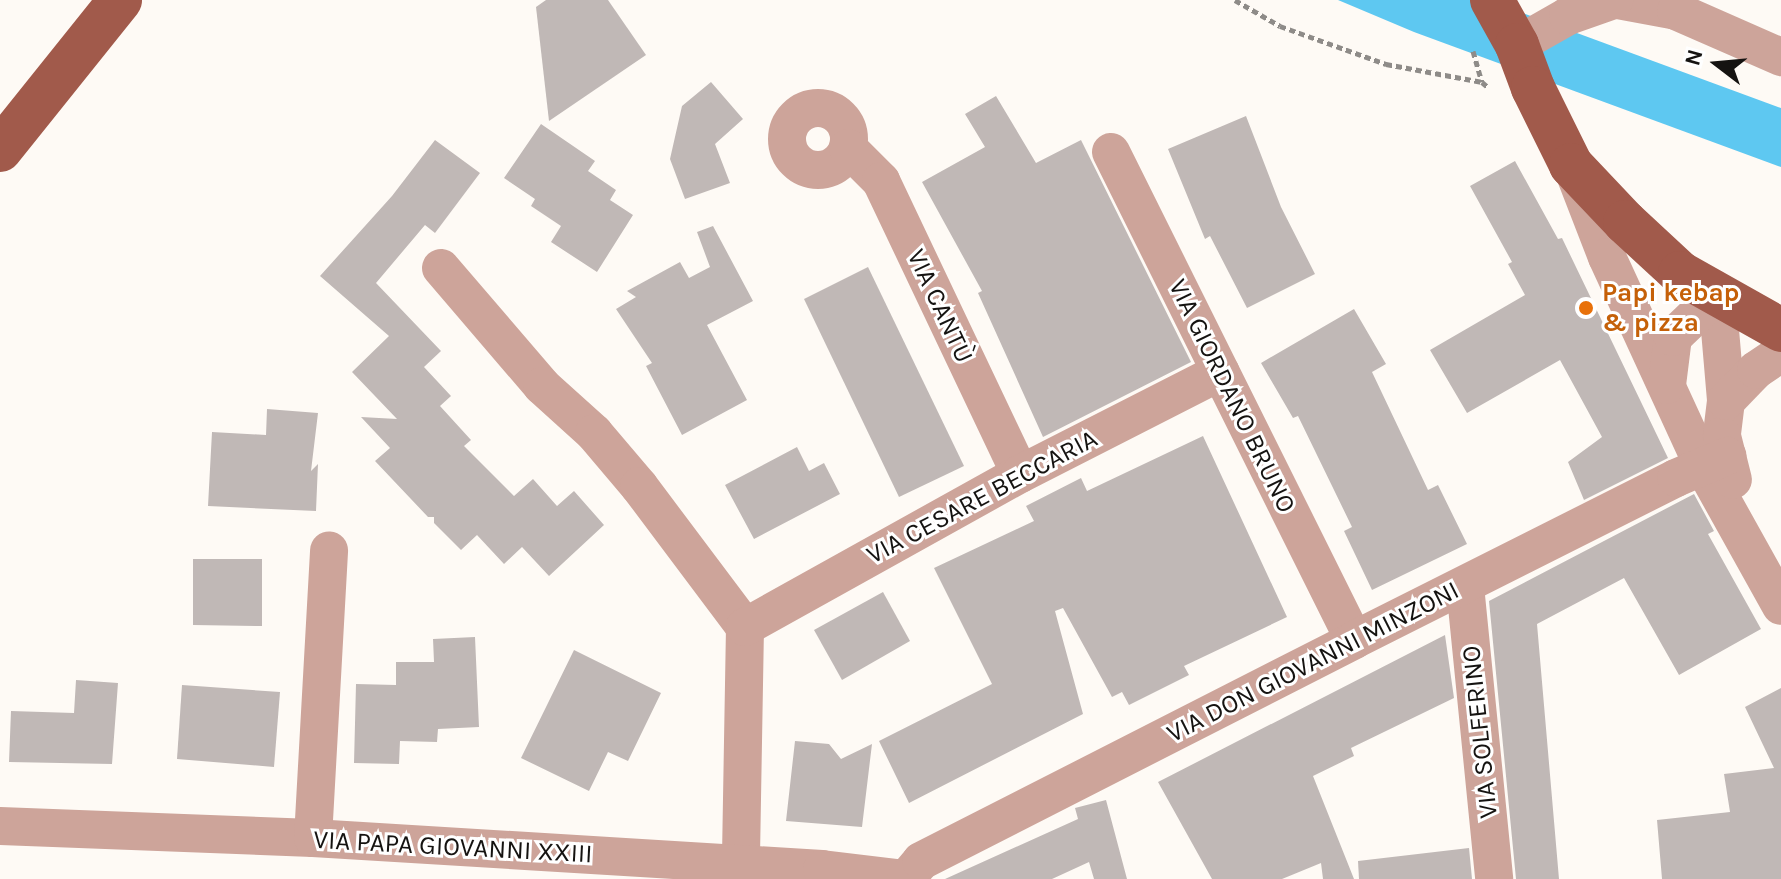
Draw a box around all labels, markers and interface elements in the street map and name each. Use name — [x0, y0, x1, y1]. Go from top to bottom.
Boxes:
north arrow — [1677, 24, 1757, 104]
text: N — [1679, 46, 1709, 69]
street label: VIA CANTÙ — [900, 244, 980, 368]
street label: VIA GIORDANO BRUNO — [1162, 274, 1302, 518]
place label: Papi kebap & pizza — [1602, 277, 1739, 338]
marker: Papi kebap & pizza — [1577, 299, 1595, 317]
street label: VIA CESARE BECCARIA — [861, 423, 1103, 571]
street label: VIA DON GIOVANNI MINZONI — [1162, 575, 1464, 749]
street label: VIA SOLFERINO — [1455, 644, 1505, 820]
street label: VIA PAPA GIOVANNI XXIII — [313, 824, 593, 870]

